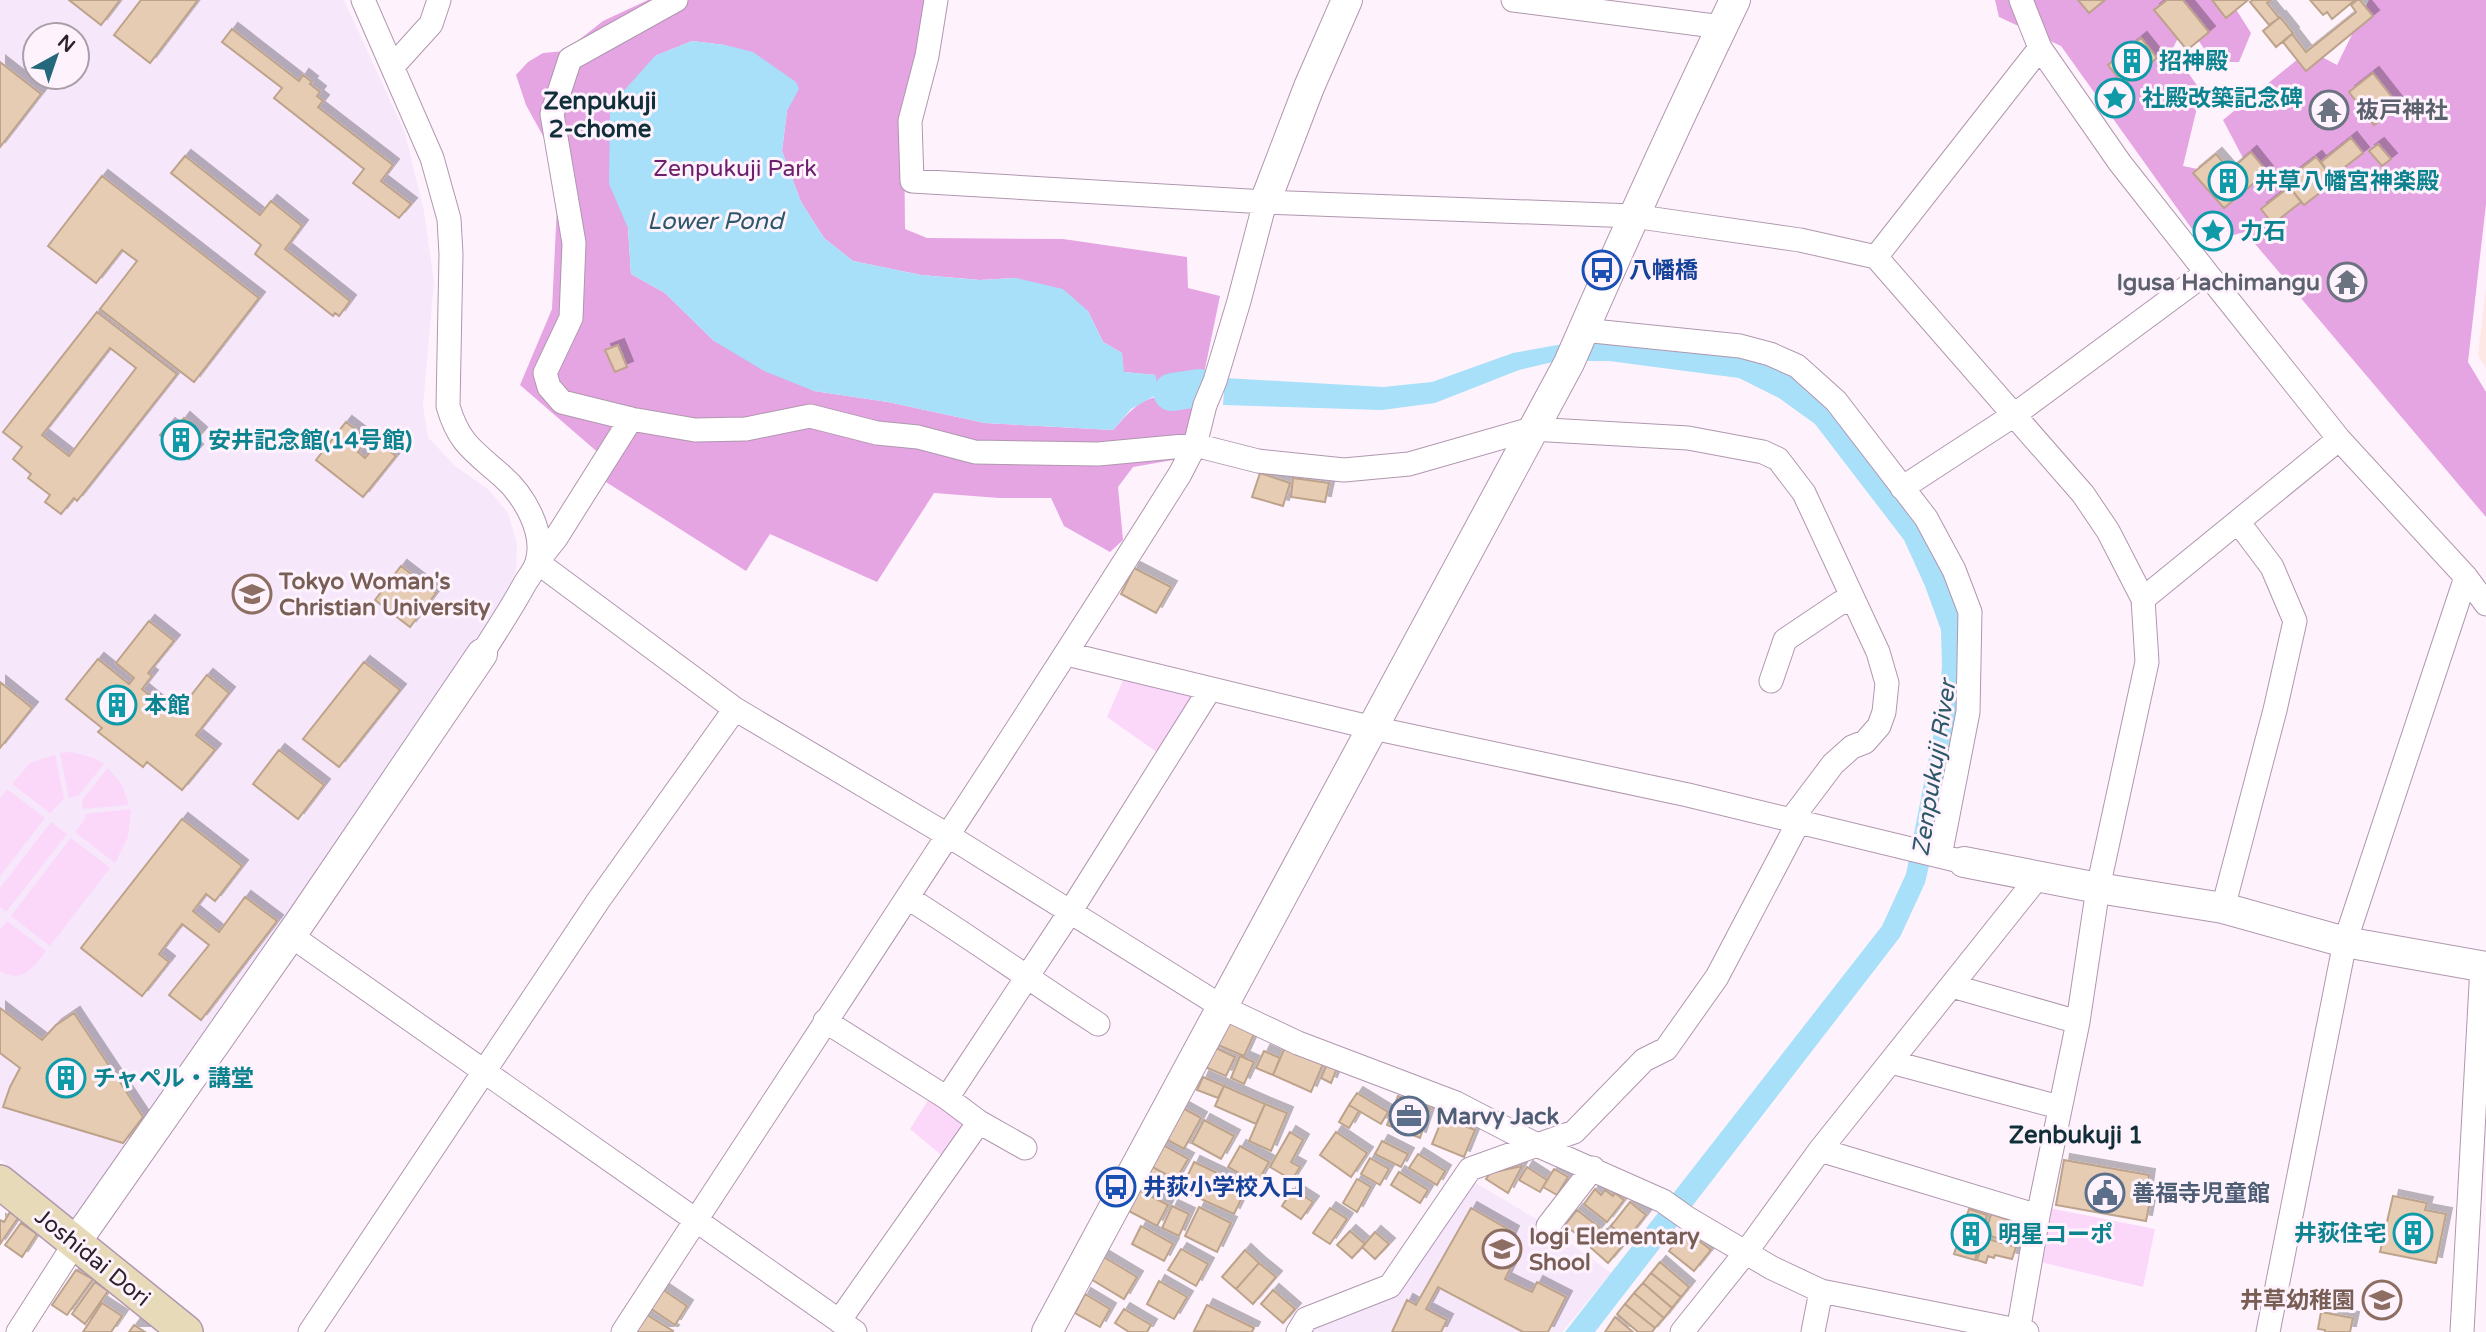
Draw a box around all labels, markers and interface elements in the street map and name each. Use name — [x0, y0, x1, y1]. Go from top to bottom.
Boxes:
north arrow — [21, 21, 91, 91]
text: N — [53, 30, 79, 57]
building icon: 招神殿 — [2111, 40, 2153, 82]
place label: 招神殿 — [2159, 48, 2228, 76]
place icon: 社殿改築記念碑 — [2094, 77, 2136, 119]
place label: 社殿改築記念碑 — [2142, 85, 2303, 113]
district label: Zenpukuji 2-chome — [543, 87, 657, 144]
temple icon: 鿆戸神社 — [2308, 89, 2350, 131]
place label: 鿆戸神社 — [2356, 97, 2448, 125]
park label: Zenpukuji Park — [653, 155, 817, 183]
building icon: 井草八幡宮神楽殿 — [2207, 160, 2249, 202]
place label: 井草八幡宮神楽殿 — [2255, 168, 2439, 196]
water label: Lower Pond — [647, 207, 786, 236]
place icon: 力石 — [2192, 210, 2234, 252]
place label: 力石 — [2240, 218, 2286, 246]
bus stop icon: 八幡橋 — [1581, 249, 1623, 291]
place label: 八幡橋 — [1629, 257, 1698, 285]
temple icon: Igusa Hachimangu — [2326, 261, 2368, 303]
place label: Igusa Hachimangu — [2116, 269, 2320, 297]
building icon: 安井記念館(14号館) — [160, 419, 202, 461]
place label: 安井記念館(14号館) — [208, 427, 412, 455]
place label: Tokyo Woman's Christian University — [278, 568, 491, 622]
school or university icon: Tokyo Woman's Christian University — [231, 573, 273, 615]
water label: Zenpukuji River — [1906, 675, 1963, 858]
building icon: 本館 — [96, 684, 138, 726]
place label: 本館 — [144, 692, 190, 720]
building icon: チャペル・講堂 — [45, 1057, 87, 1099]
place label: チャペル・講堂 — [93, 1065, 254, 1093]
office icon: Marvy Jack — [1388, 1095, 1430, 1137]
place label: Marvy Jack — [1436, 1103, 1559, 1131]
district label: Zenbukuji 1 — [2009, 1121, 2143, 1150]
bus stop icon: 井荻小学校入口 — [1095, 1166, 1137, 1208]
public building icon: 善福寺児童館 — [2084, 1172, 2126, 1214]
place label: 井荻小学校入口 — [1143, 1174, 1304, 1202]
place label: 善福寺児童館 — [2132, 1180, 2270, 1208]
street label: Joshidai Dori — [29, 1203, 156, 1313]
building icon: 井荻住宅 — [2392, 1212, 2434, 1254]
building icon: 明星コーポ — [1950, 1213, 1992, 1255]
place label: 井荻住宅 — [2294, 1220, 2386, 1248]
place label: 明星コーポ — [1998, 1221, 2113, 1249]
place label: Iogi Elementary Shool — [1529, 1223, 1700, 1277]
school or university icon: Iogi Elementary Shool — [1481, 1228, 1523, 1270]
school or university icon: 井草幼稚園 — [2361, 1279, 2403, 1321]
place label: 井草幼稚園 — [2240, 1287, 2355, 1315]

